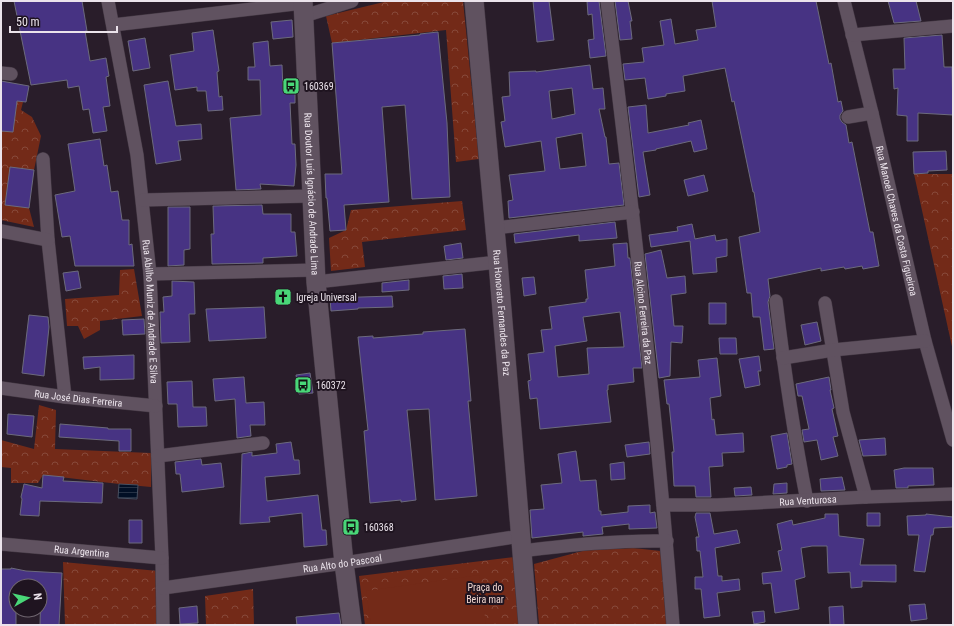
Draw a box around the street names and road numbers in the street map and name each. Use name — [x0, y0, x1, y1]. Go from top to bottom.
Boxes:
street label: Rua Doutor Luís Ignácio de Andrade Lima — [303, 112, 321, 275]
street label: Rua Manoel Chaves da Costa Figueiroa — [874, 145, 920, 297]
street label: Rua Abilho Muniz de Andrade E Silva — [141, 239, 160, 384]
street label: Rua Honorato Fernandes da Paz — [491, 249, 513, 376]
street label: Rua Alcino Ferreira da Paz — [633, 261, 655, 365]
street label: Rua José Dias Ferreira — [34, 387, 123, 408]
street label: Rua Venturosa — [779, 493, 837, 507]
street label: Rua Argentina — [54, 543, 110, 559]
street label: Rua Alto do Pascoal — [302, 552, 382, 574]

